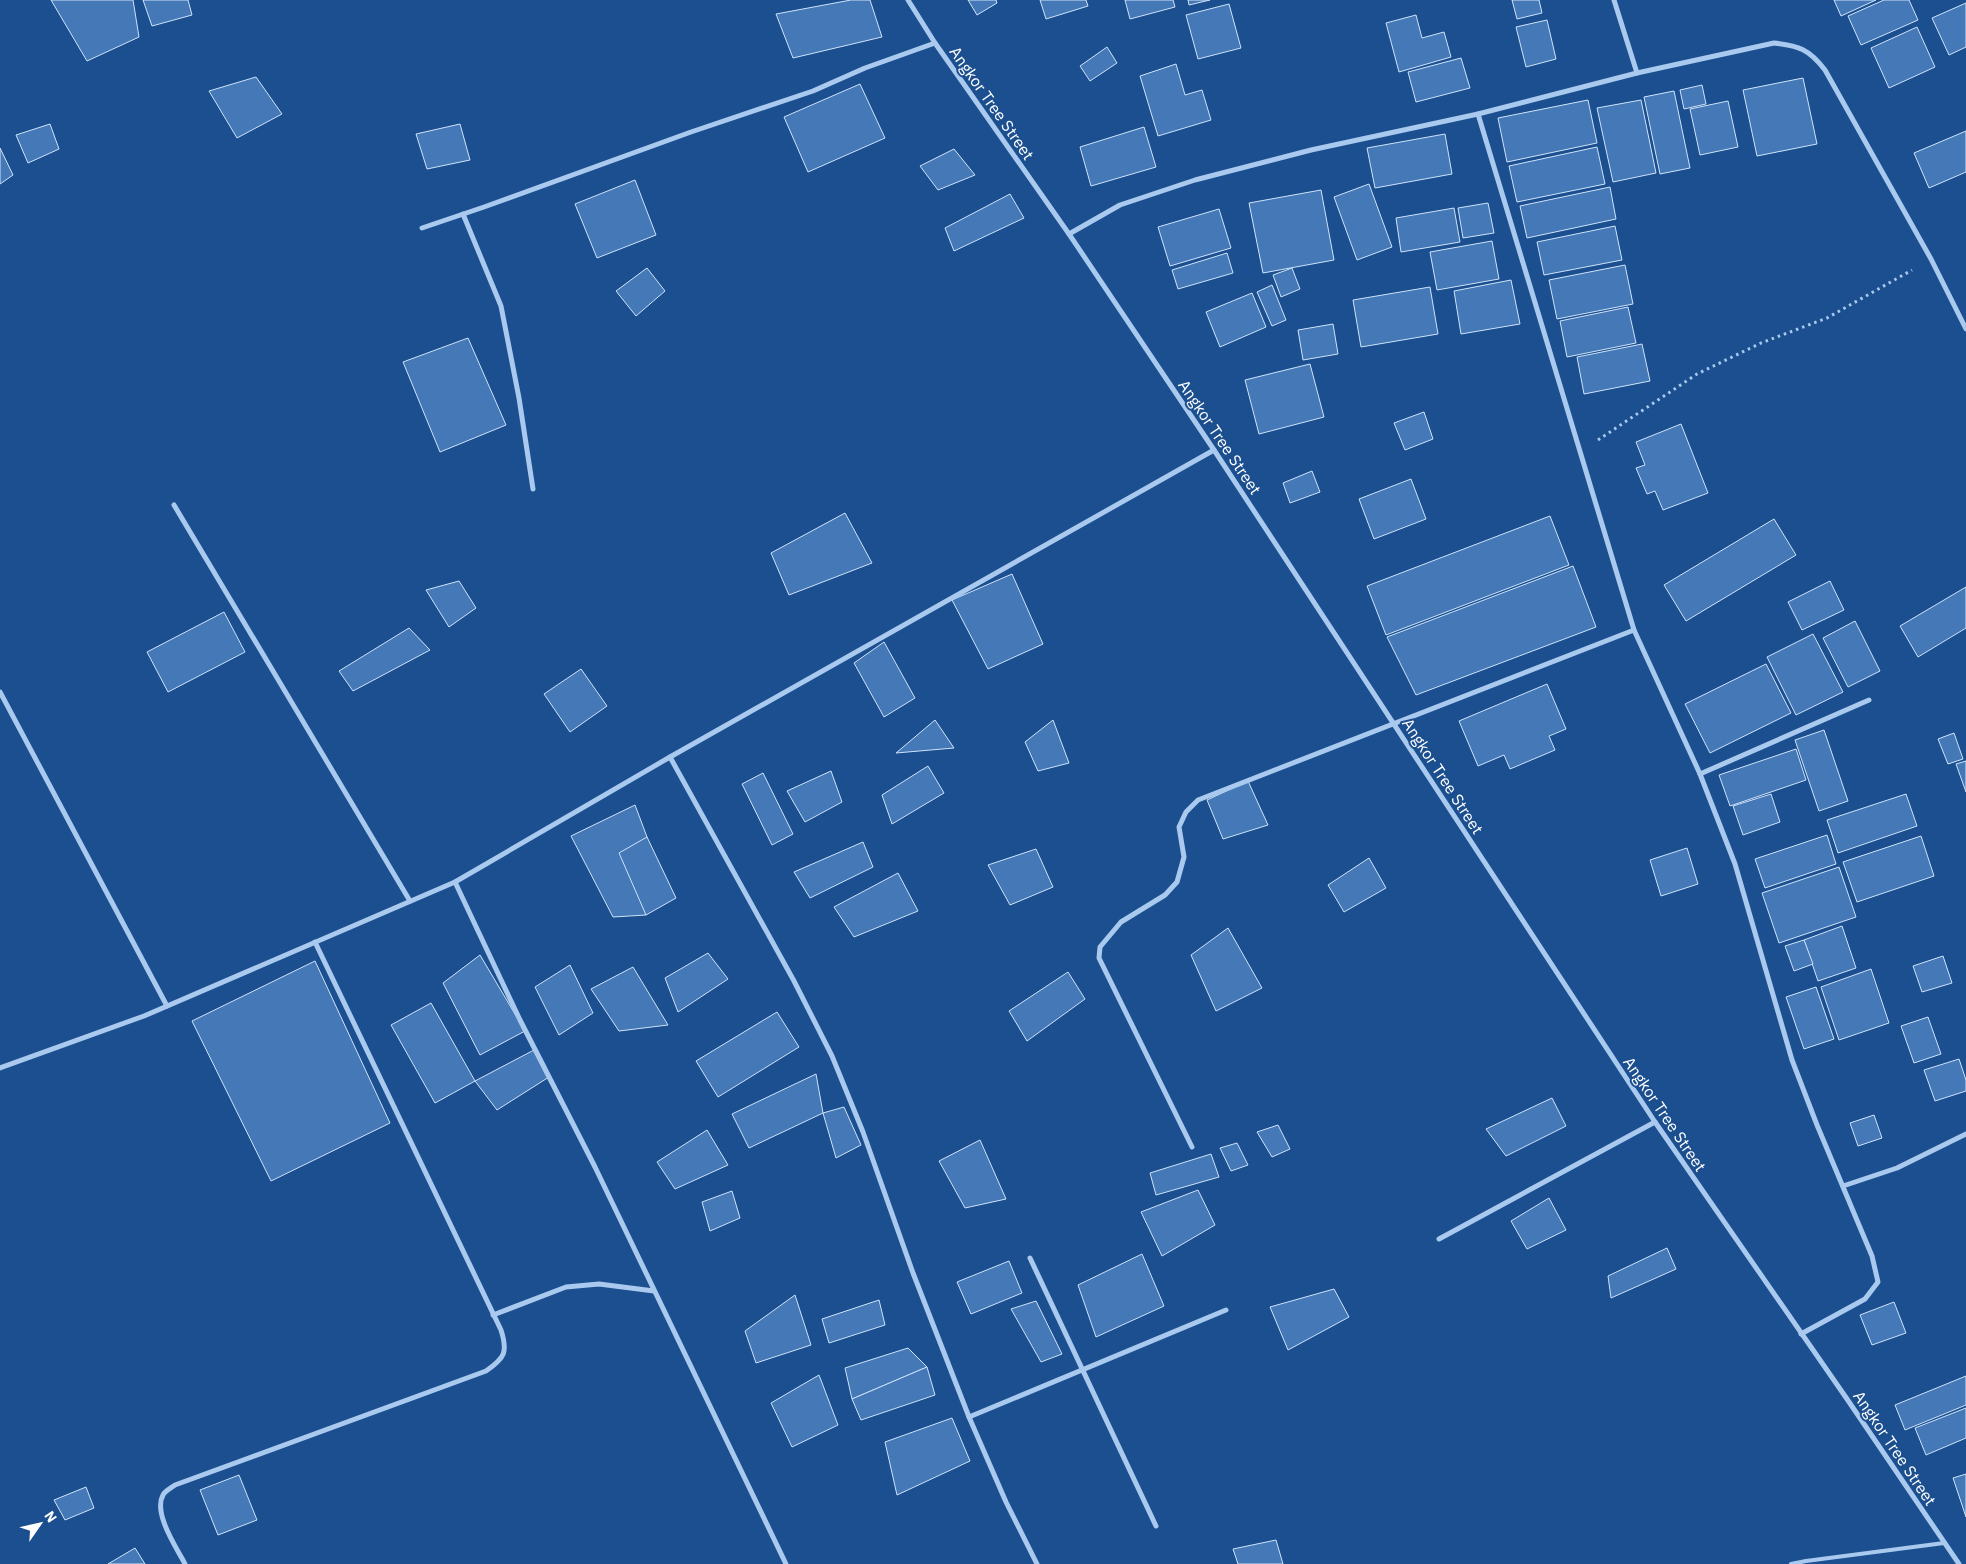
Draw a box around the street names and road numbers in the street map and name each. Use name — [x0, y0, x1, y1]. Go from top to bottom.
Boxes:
street label: Angkor Tree Street — [945, 42, 1039, 164]
street label: Angkor Tree Street — [1174, 376, 1266, 498]
street label: Angkor Tree Street — [1398, 714, 1488, 838]
street label: Angkor Tree Street — [1619, 1053, 1711, 1175]
street label: Angkor Tree Street — [1849, 1387, 1941, 1509]

